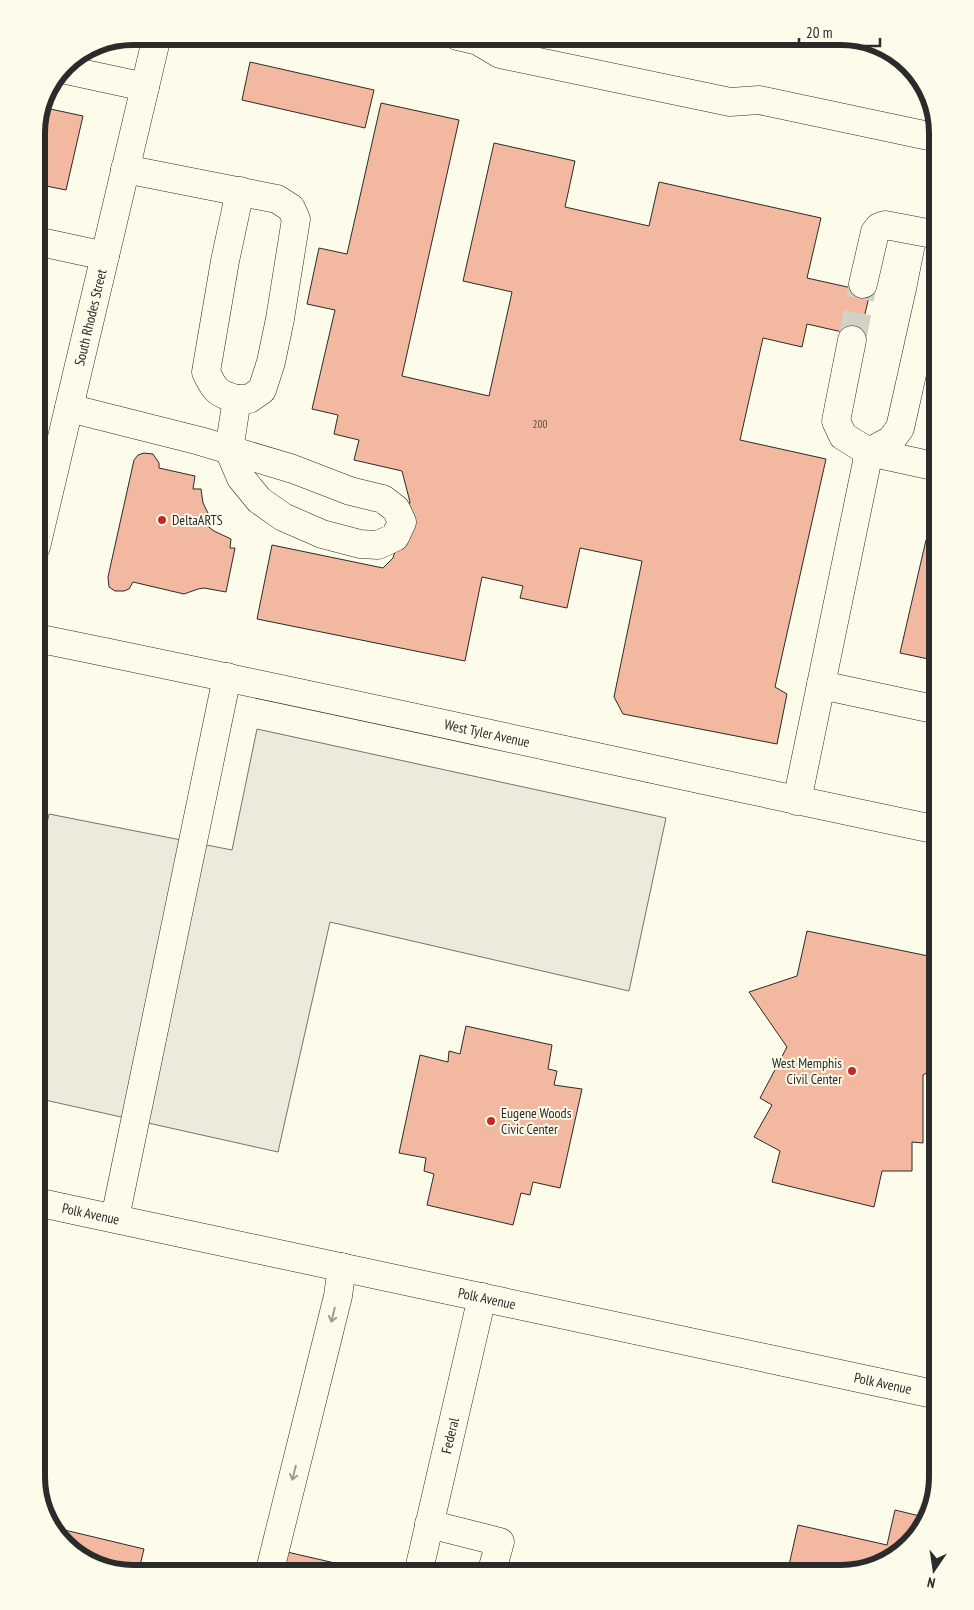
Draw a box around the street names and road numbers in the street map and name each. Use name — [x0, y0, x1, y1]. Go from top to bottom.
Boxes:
street label: South Rhodes Street — [70, 267, 111, 367]
street label: West Tyler Avenue — [443, 715, 532, 751]
street label: Polk Avenue — [60, 1199, 121, 1229]
street label: Polk Avenue — [456, 1284, 517, 1313]
street label: Polk Avenue — [852, 1368, 913, 1398]
street label: Federal — [437, 1415, 463, 1455]

